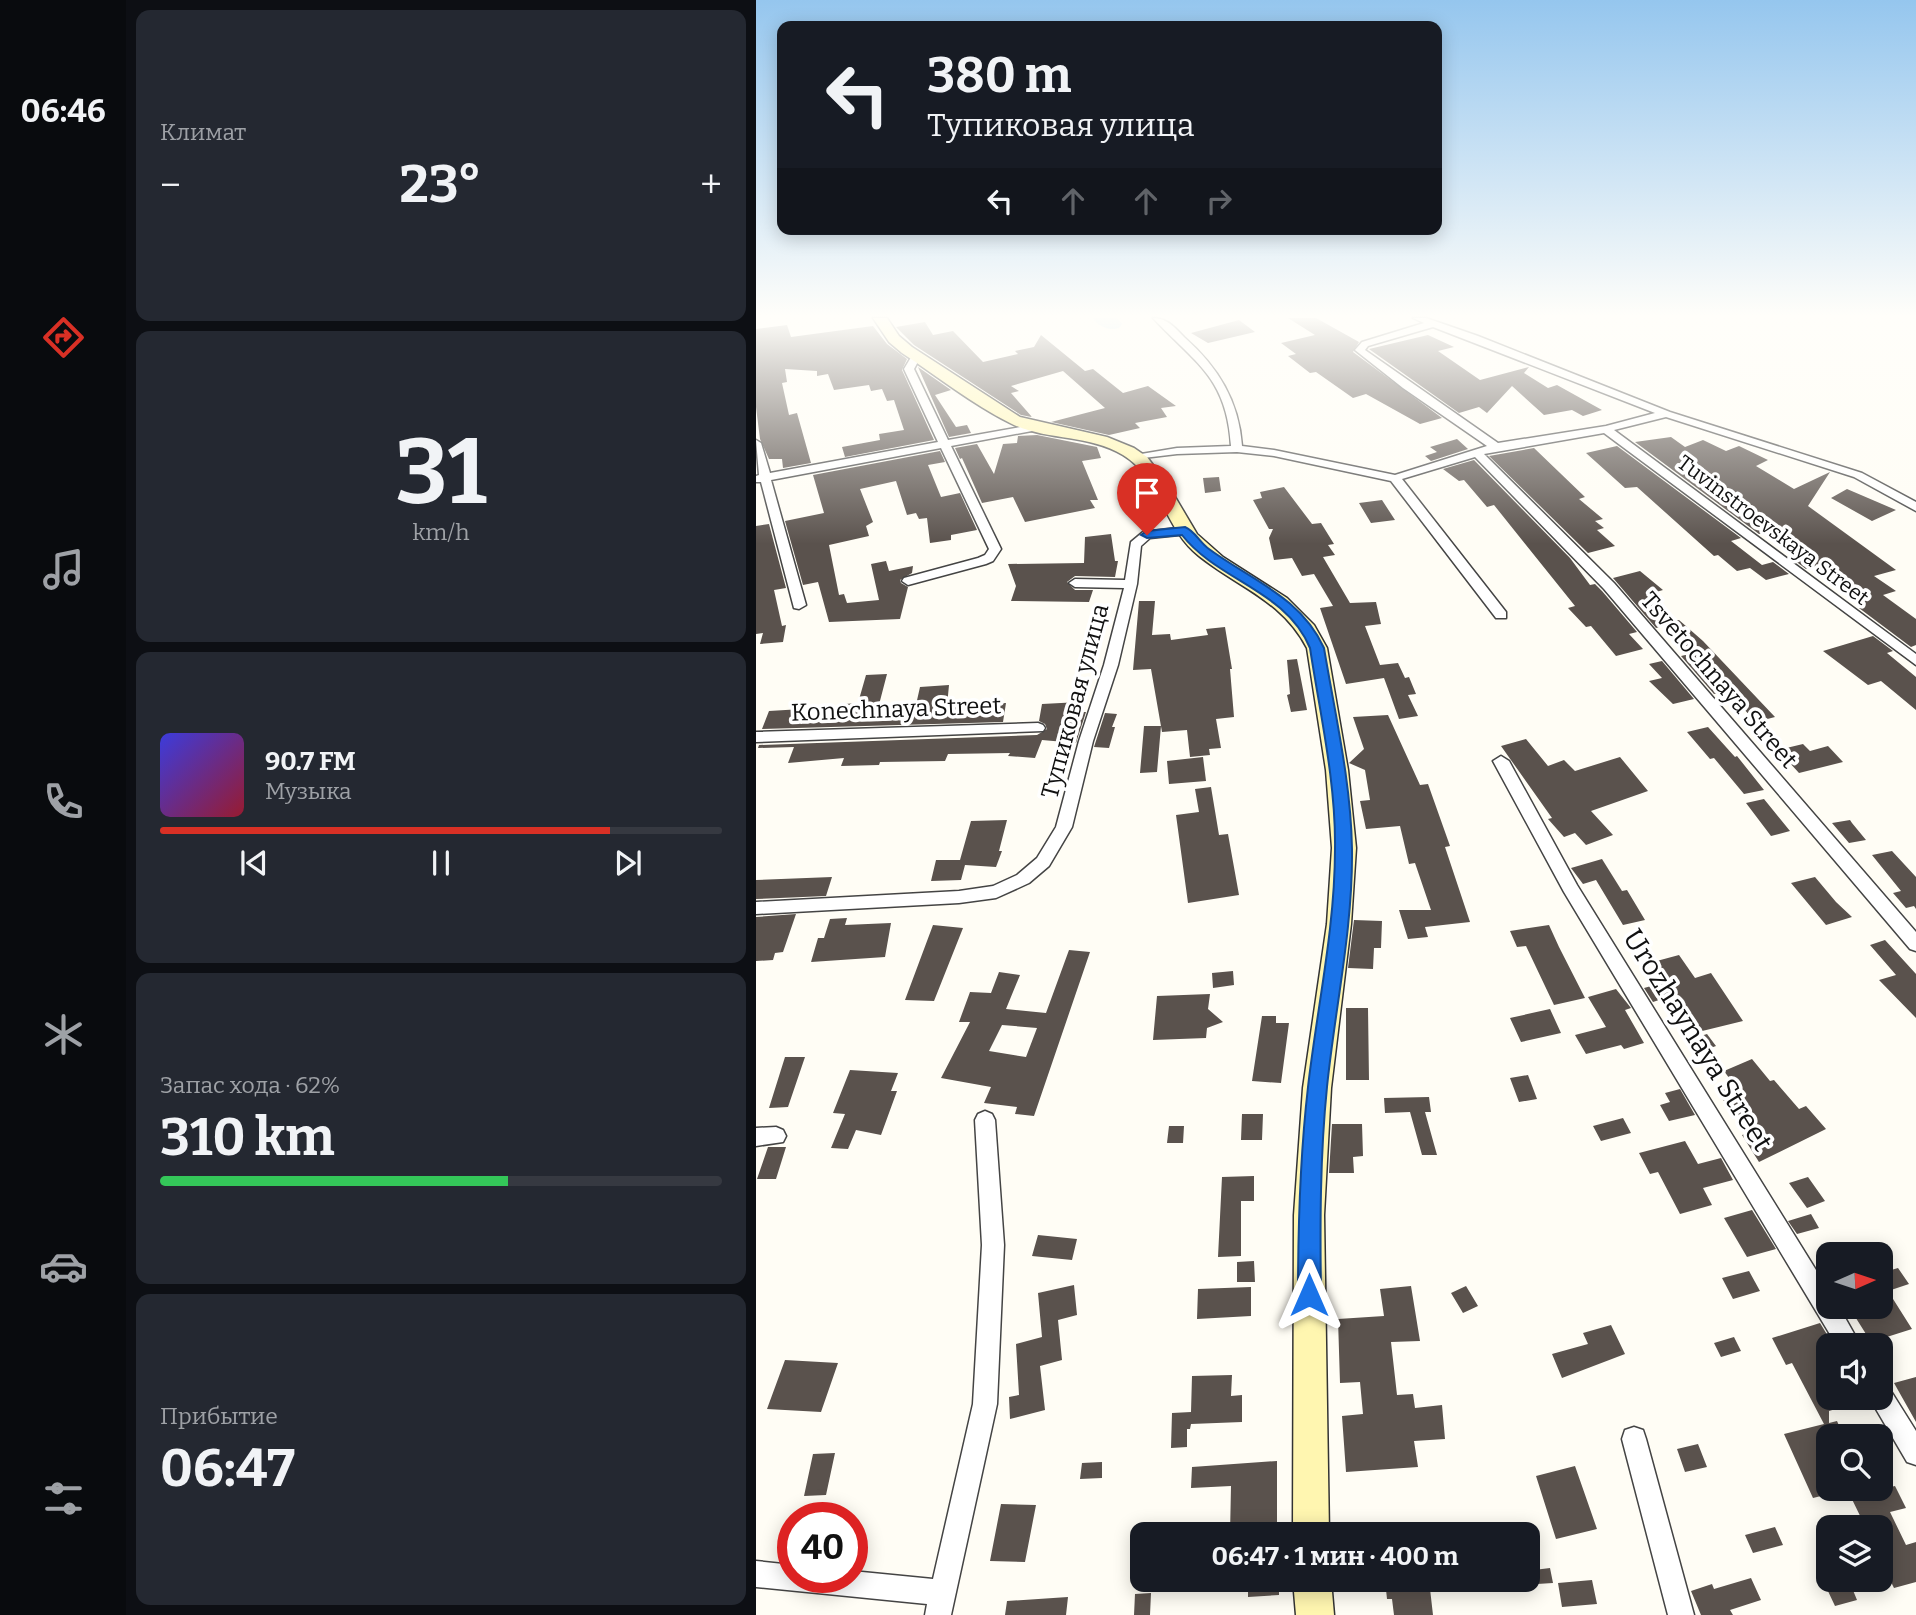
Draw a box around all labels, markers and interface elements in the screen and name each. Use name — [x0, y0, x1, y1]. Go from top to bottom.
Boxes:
text: 380 m — [927, 46, 1071, 105]
icon: left — [812, 49, 903, 140]
text: 06:46 — [20, 92, 106, 130]
text: Тупиковая улица — [927, 106, 1195, 144]
text: Климат — [160, 118, 246, 146]
text: 23° — [400, 153, 482, 216]
text: − — [160, 162, 181, 208]
text: + — [700, 162, 722, 208]
icon: left — [981, 182, 1019, 220]
icon: ahead — [1054, 182, 1092, 220]
icon: ahead — [1127, 182, 1165, 220]
icon: right — [1200, 182, 1238, 220]
icon: directions — [39, 313, 88, 362]
text: 31 — [395, 418, 487, 527]
street label: Tuvinstroevskaya Street — [1672, 449, 1874, 611]
pin — [1117, 463, 1177, 535]
icon: arrive — [1128, 474, 1166, 512]
text: km/h — [413, 518, 469, 546]
icon: music — [39, 545, 88, 594]
street label: Tsvetochnaya Street — [1635, 586, 1803, 774]
street label: Тупиковая улица — [1036, 600, 1114, 802]
street label: Konechnaya Street — [790, 691, 1002, 727]
text: 90.7 FM — [265, 746, 356, 777]
icon: phone — [39, 777, 88, 826]
text: Музыка — [265, 777, 352, 805]
icon: previous — [235, 844, 273, 882]
icon: pause — [422, 844, 460, 882]
icon: next — [609, 844, 647, 882]
street label: Urozhaynaya Street — [1616, 923, 1780, 1157]
icon: climate — [39, 1010, 88, 1059]
text: Запас хода · 62% — [160, 1071, 340, 1099]
text: 310 km — [160, 1106, 335, 1169]
icon: car — [39, 1242, 88, 1291]
north arrow — [1816, 1242, 1894, 1320]
map controls — [1816, 1242, 1893, 1592]
position arrow — [1272, 1258, 1346, 1332]
button: sound — [1816, 1333, 1893, 1410]
text: Прибытие — [160, 1402, 278, 1430]
button: search — [1816, 1424, 1893, 1501]
text: 06:47 — [160, 1437, 295, 1500]
icon: filters — [39, 1474, 88, 1523]
speed limit sign: 40 — [777, 1502, 868, 1593]
button: layers — [1816, 1515, 1893, 1592]
text: 06:47 · 1 мин · 400 m — [1211, 1541, 1459, 1572]

